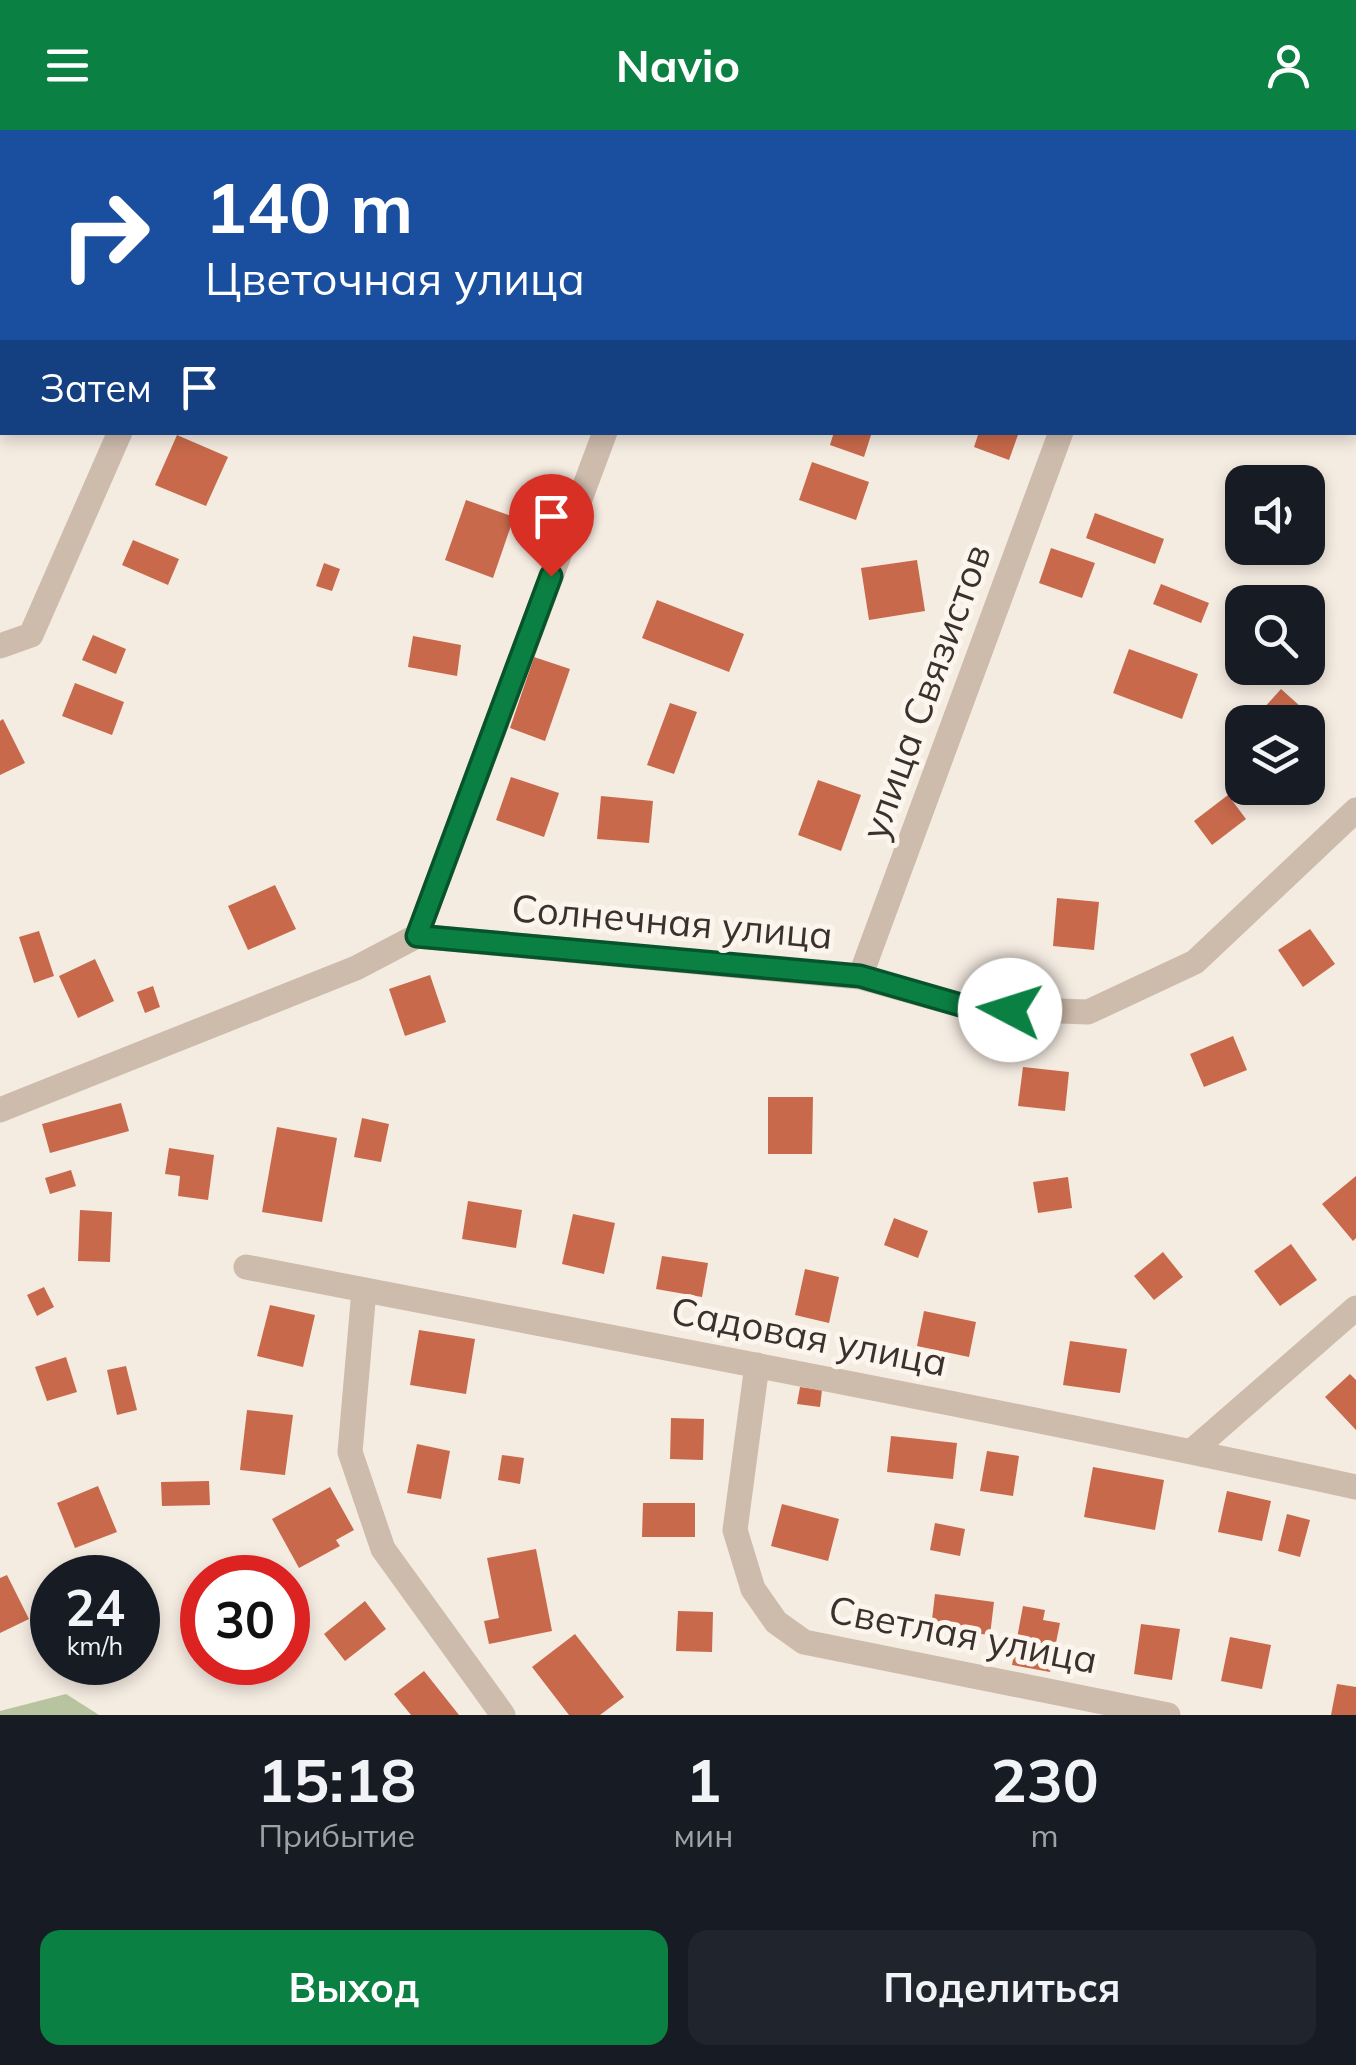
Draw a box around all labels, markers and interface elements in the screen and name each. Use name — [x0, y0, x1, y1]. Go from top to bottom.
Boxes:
text: Navio — [616, 37, 740, 93]
icon: menu — [40, 38, 95, 93]
icon: person — [1261, 38, 1316, 93]
text: 140 m — [205, 163, 413, 251]
icon: right — [40, 170, 170, 300]
text: Цветочная улица — [205, 250, 585, 306]
icon: arrive — [172, 360, 227, 415]
text: Затем — [40, 364, 152, 412]
map controls — [1225, 465, 1325, 805]
button: sound — [1225, 465, 1325, 565]
pin — [509, 474, 594, 577]
icon: arrive — [524, 489, 579, 544]
street label: улица Связистов — [849, 538, 1001, 846]
button: search — [1225, 585, 1325, 685]
button: layers — [1225, 705, 1325, 805]
street label: Солнечная улица — [510, 883, 835, 959]
position arrow — [958, 958, 1062, 1062]
street label: Садовая улица — [667, 1286, 951, 1386]
speed limit sign: 30 — [180, 1555, 310, 1685]
text: 24 — [65, 1576, 125, 1639]
street label: Светлая улица — [825, 1584, 1102, 1684]
text: km/h — [67, 1630, 123, 1661]
text: 15:18 — [257, 1742, 416, 1817]
text: 1 — [685, 1742, 721, 1817]
text: 230 — [991, 1742, 1099, 1817]
text: Прибытие — [258, 1815, 415, 1855]
text: мин — [674, 1815, 733, 1855]
text: m — [1031, 1815, 1059, 1855]
button: Выход — [40, 1930, 668, 2045]
button: Поделиться — [688, 1930, 1316, 2045]

